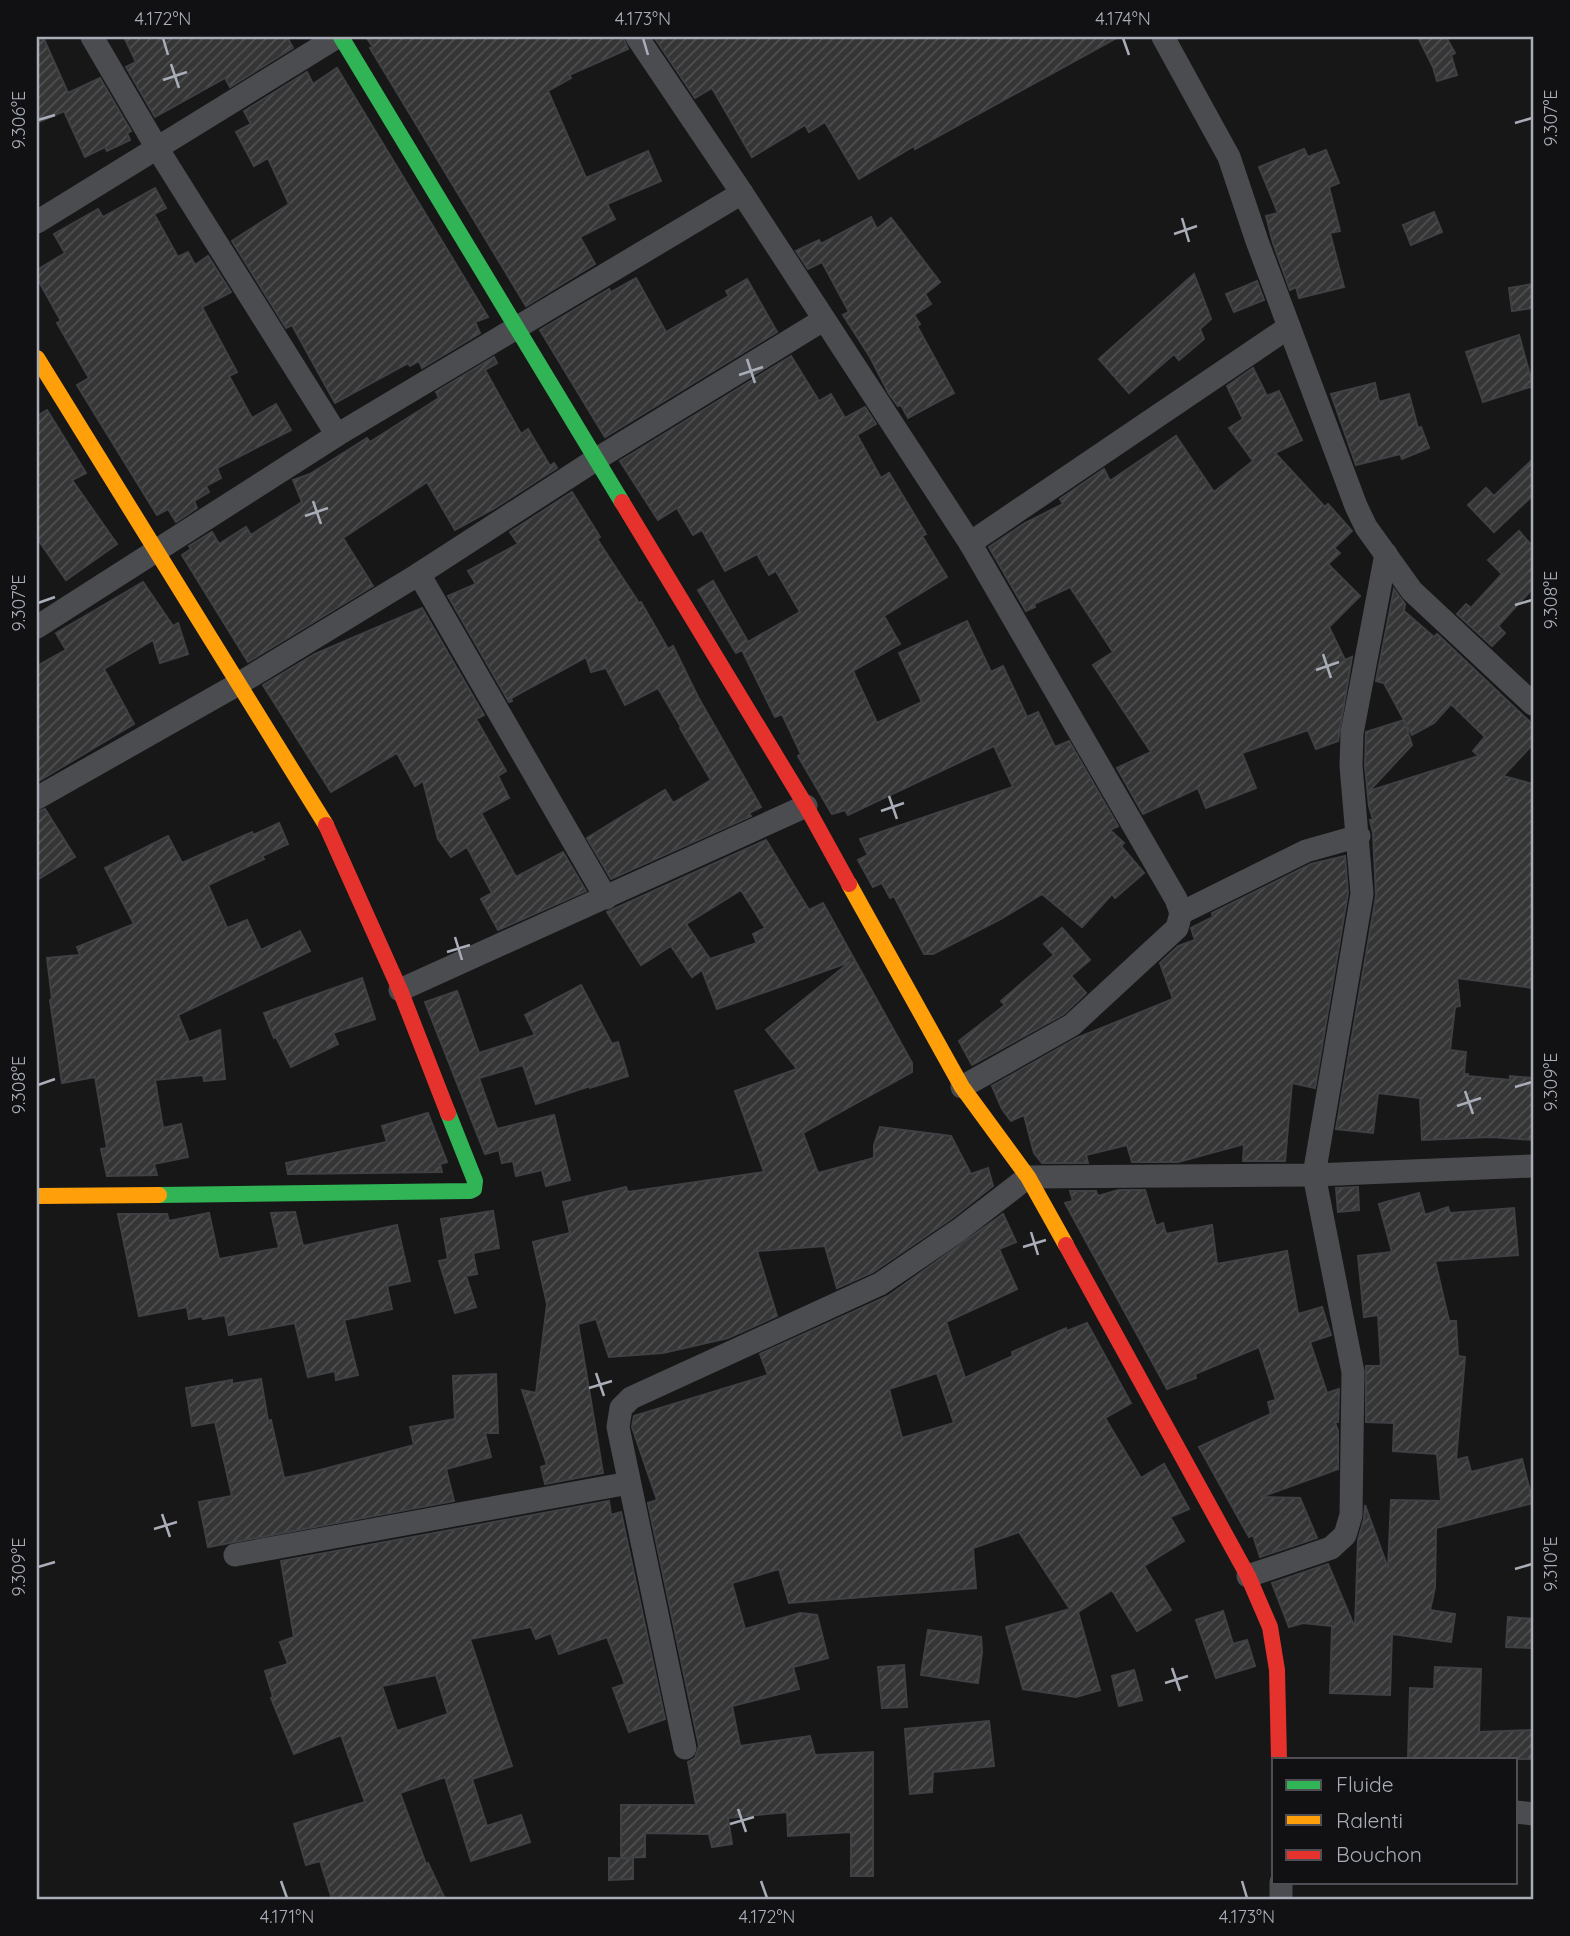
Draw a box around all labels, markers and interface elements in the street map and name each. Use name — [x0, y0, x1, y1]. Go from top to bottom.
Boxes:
text: 4.172°N — [135, 7, 191, 30]
text: 4.173°N — [615, 7, 671, 30]
text: 4.174°N — [1095, 7, 1151, 30]
text: 9.307°E — [1539, 89, 1562, 147]
text: 9.306°E — [7, 91, 30, 149]
text: 9.308°E — [1539, 571, 1562, 629]
text: 9.307°E — [7, 574, 30, 632]
text: 9.309°E — [1539, 1053, 1562, 1111]
text: 9.308°E — [7, 1056, 30, 1114]
text: 9.310°E — [1539, 1536, 1562, 1592]
text: 9.309°E — [7, 1538, 30, 1596]
legend — [1272, 1758, 1518, 1884]
text: Fluide — [1336, 1771, 1394, 1797]
text: Ralenti — [1336, 1807, 1403, 1833]
text: Bouchon — [1336, 1841, 1422, 1867]
text: 4.171°N — [260, 1905, 314, 1928]
text: 4.172°N — [739, 1905, 795, 1928]
text: 4.173°N — [1219, 1905, 1275, 1928]

